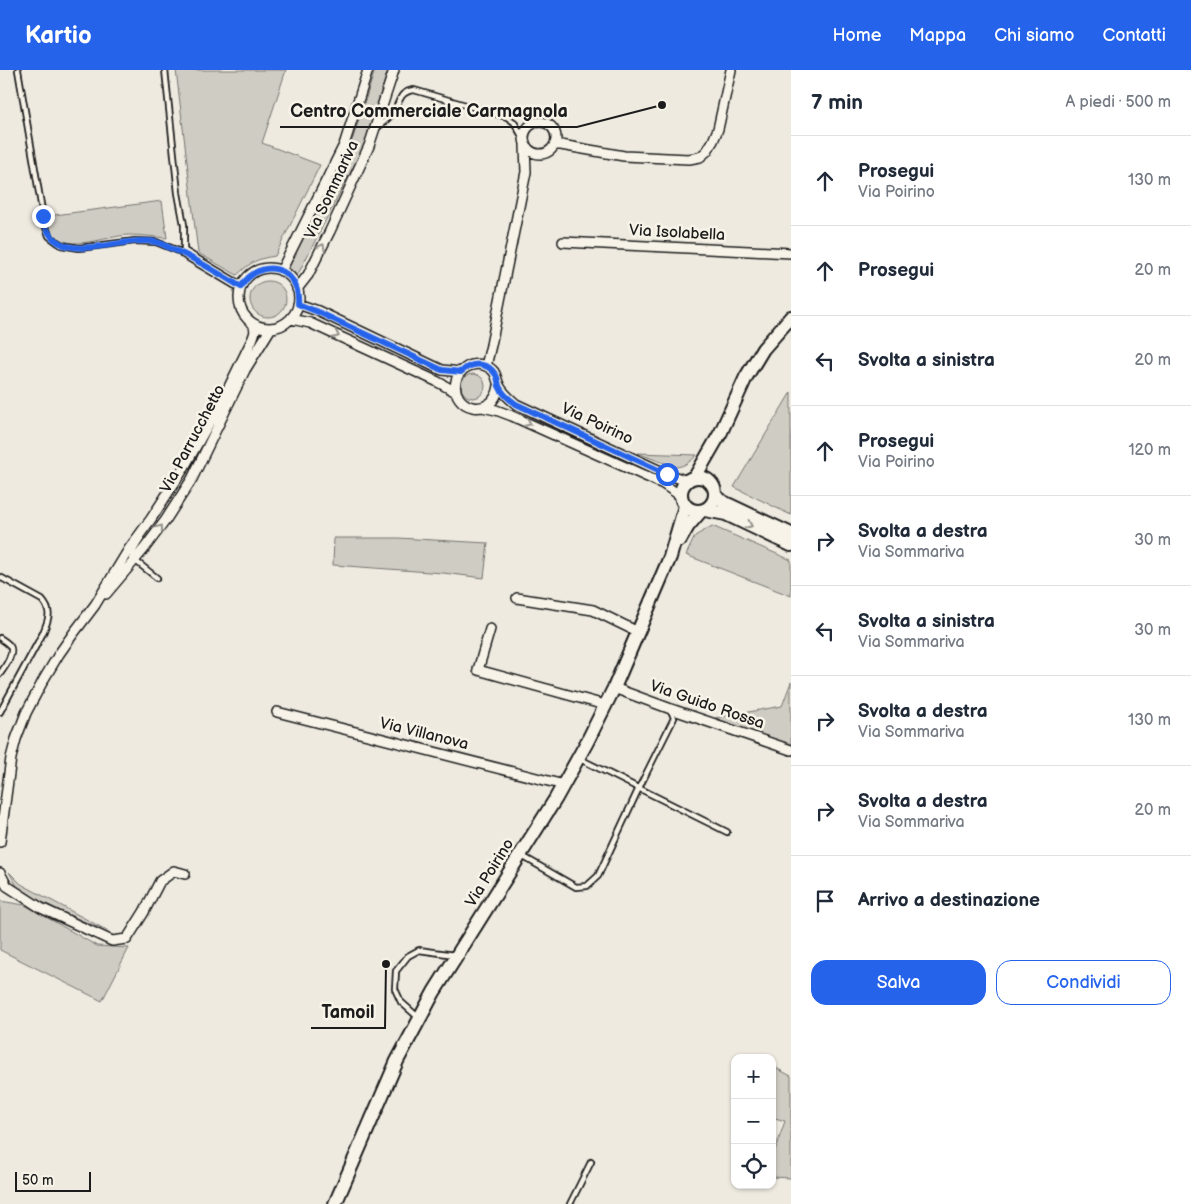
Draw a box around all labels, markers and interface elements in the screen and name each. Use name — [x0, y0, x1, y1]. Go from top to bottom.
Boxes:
text: Kartio — [25, 21, 92, 50]
text: Home — [832, 25, 881, 46]
text: Mappa — [909, 25, 966, 46]
text: Chi siamo — [994, 25, 1074, 46]
text: Contatti — [1102, 25, 1166, 46]
text: 7 min — [811, 90, 863, 115]
text: A piedi · 500 m — [1066, 93, 1171, 112]
callout: Centro Commerciale Carmagnola — [280, 94, 577, 127]
text: Centro Commerciale Carmagnola — [290, 101, 568, 122]
street label: Via Sommariva — [301, 138, 363, 242]
text: Prosegui — [858, 160, 934, 183]
icon: ahead — [811, 167, 839, 195]
text: 130 m — [1128, 171, 1171, 190]
text: Via Poirino — [858, 183, 935, 202]
route end — [32, 205, 55, 228]
street label: Via Isolabella — [629, 221, 725, 245]
one-way arrow — [316, 243, 326, 252]
icon: ahead — [811, 257, 839, 285]
text: Prosegui — [858, 259, 934, 282]
text: 20 m — [1135, 261, 1171, 280]
one-way arrow — [331, 329, 340, 339]
icon: left — [811, 347, 839, 375]
text: Svolta a sinistra — [858, 349, 995, 372]
text: 20 m — [1135, 351, 1171, 370]
street label: Via Parrucchetto — [157, 382, 229, 496]
street label: Via Poirino — [558, 399, 636, 449]
one-way arrow — [523, 417, 532, 428]
text: Prosegui — [858, 430, 934, 453]
icon: ahead — [811, 437, 839, 465]
text: 120 m — [1128, 441, 1171, 460]
text: Via Poirino — [858, 453, 935, 472]
route start — [656, 463, 679, 486]
one-way arrow — [744, 519, 753, 529]
text: Svolta a destra — [858, 520, 988, 543]
one-way arrow — [154, 524, 163, 534]
icon: right — [811, 527, 839, 555]
text: 30 m — [1134, 531, 1171, 550]
text: Via Sommariva — [858, 543, 965, 562]
text: Svolta a sinistra — [858, 610, 995, 633]
icon: left — [811, 617, 839, 645]
text: 30 m — [1134, 621, 1171, 640]
text: Via Sommariva — [858, 633, 965, 652]
street label: Via Guido Rossa — [647, 677, 767, 733]
text: Svolta a destra — [858, 700, 988, 723]
icon: right — [811, 707, 839, 735]
text: 130 m — [1128, 711, 1171, 730]
street label: Via Villanova — [378, 714, 470, 754]
text: Via Sommariva — [858, 723, 965, 742]
text: Svolta a destra — [858, 790, 988, 813]
icon: right — [811, 797, 839, 825]
text: 20 m — [1135, 801, 1171, 820]
text: Via Sommariva — [858, 813, 965, 832]
street label: Via Poirino — [462, 835, 518, 911]
icon: arrive — [811, 887, 839, 915]
text: Arrivo a destinazione — [858, 889, 1040, 912]
button: Salva — [811, 960, 986, 1005]
button: Condividi — [996, 960, 1171, 1005]
callout: Tamoil — [311, 995, 385, 1028]
text: Tamoil — [321, 1002, 375, 1023]
map controls — [731, 1054, 776, 1189]
button: + — [731, 1054, 776, 1099]
button: − — [731, 1099, 776, 1144]
button: locate — [731, 1144, 776, 1189]
scale bar — [15, 1169, 91, 1192]
text: 50 m — [22, 1172, 54, 1189]

